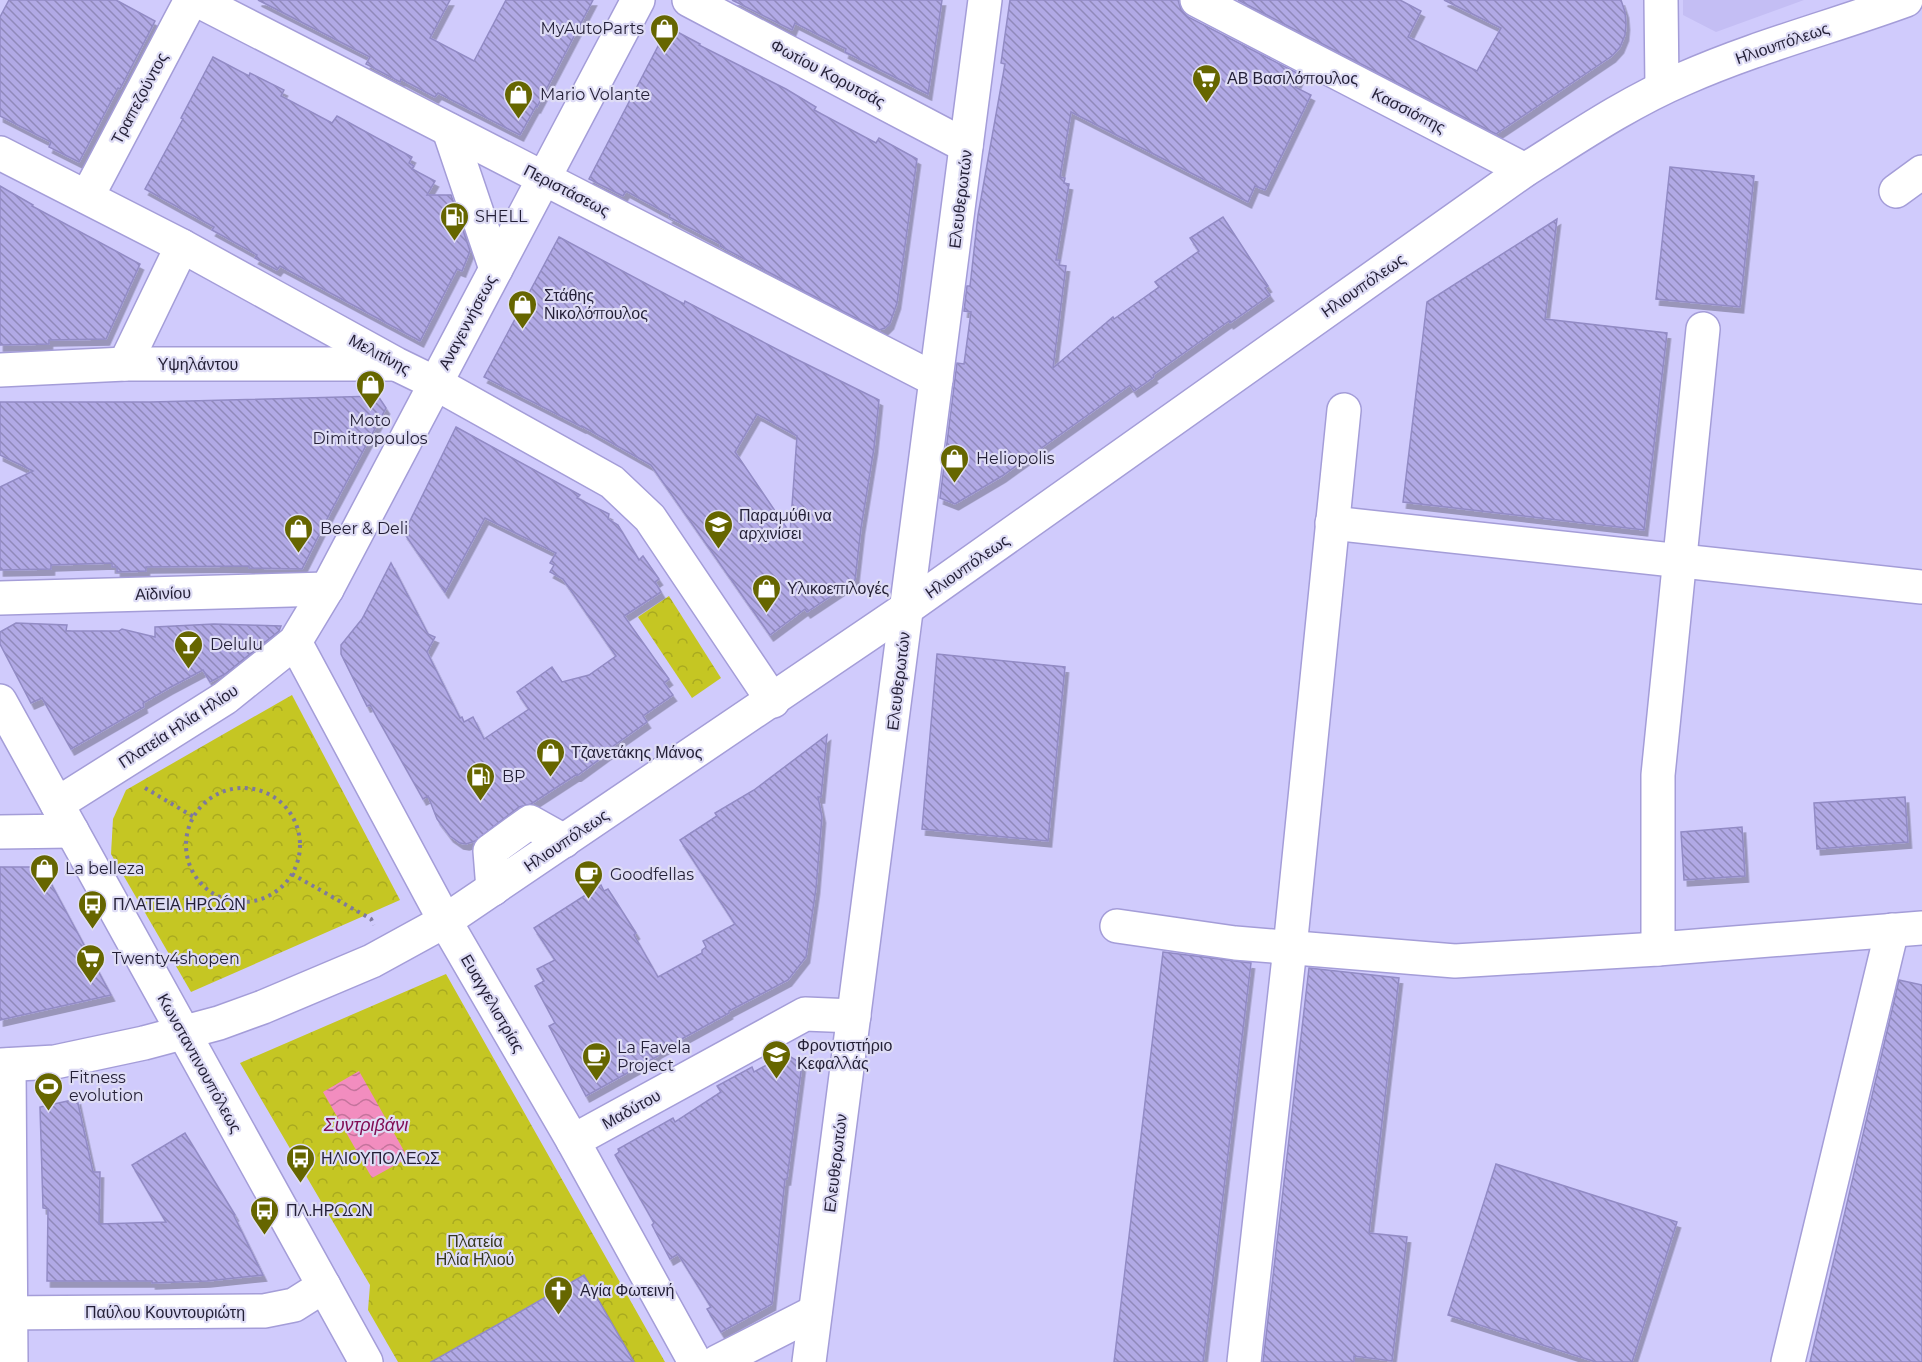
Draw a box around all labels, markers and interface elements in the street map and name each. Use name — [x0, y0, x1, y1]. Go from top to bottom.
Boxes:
shop icon: MyAutoParts — [649, 12, 681, 54]
street label: Ηλιουπόλεως — [1733, 18, 1832, 68]
place label: MyAutoParts — [541, 19, 644, 38]
street label: Φωτίου Κορυτσάς — [767, 35, 889, 112]
street label: Τραπεζούντος — [107, 49, 172, 147]
supermarket icon: ΑΒ Βασιλόπουλος — [1190, 62, 1222, 104]
place label: ΑΒ Βασιλόπουλος — [1227, 69, 1358, 88]
shop icon: Mario Volante — [503, 78, 535, 120]
street label: Κασσιόπης — [1369, 84, 1449, 137]
place label: Mario Volante — [540, 85, 650, 104]
street label: Ελευθερωτών — [945, 149, 976, 249]
street label: Περιστάσεως — [521, 161, 613, 220]
fuel station icon: SHELL — [438, 200, 470, 242]
place label: SHELL — [475, 207, 528, 226]
street label: Ηλιουπόλεως — [1318, 249, 1409, 321]
street label: Αναγεννήσεως — [434, 271, 501, 373]
place label: Στάθης Νικολόπουλος — [544, 286, 648, 323]
shop icon: Στάθης Νικολόπουλος — [507, 288, 539, 330]
street label: Μελιτίνης — [346, 330, 414, 379]
street label: Υψηλάντου — [158, 355, 238, 374]
shop icon: Moto Dimitropoulos — [354, 368, 386, 410]
place label: Moto Dimitropoulos — [312, 411, 428, 448]
shop icon: Heliopolis — [939, 442, 971, 484]
place label: Heliopolis — [976, 449, 1055, 468]
place label: Παραμύθι να αρχινίσει — [739, 506, 832, 543]
school or university icon: Παραμύθι να αρχινίσει — [702, 508, 734, 550]
shop icon: Beer & Deli — [283, 512, 315, 554]
place label: Beer & Deli — [320, 519, 408, 538]
street label: Ηλιουπόλεως — [922, 530, 1013, 602]
shop icon: Υλικοεπιλογές — [750, 572, 782, 614]
place label: Υλικοεπιλογές — [787, 579, 890, 598]
street label: Αϊδινίου — [135, 583, 191, 604]
bar icon: Delulu — [173, 628, 205, 670]
street label: Ελευθερωτών — [883, 631, 914, 731]
place label: Delulu — [210, 635, 263, 654]
street label: Πλατεία Ηλία Ηλίου — [115, 681, 242, 772]
shop icon: Τζανετάκης Μάνος — [534, 736, 566, 778]
place label: Τζανετάκης Μάνος — [571, 743, 703, 762]
fuel station icon: BP — [465, 760, 497, 802]
place label: BP — [502, 767, 526, 786]
street label: Ηλιουπόλεως — [520, 805, 612, 876]
shop icon: La belleza — [28, 852, 60, 894]
cafe icon: Goodfellas — [573, 858, 605, 900]
place label: La belleza — [65, 859, 144, 878]
place label: Goodfellas — [610, 865, 694, 884]
bus stop icon: ΠΛΑΤΕΙΑ ΗΡΏΩΝ — [76, 888, 108, 930]
place label: ΠΛΑΤΕΙΑ ΗΡΏΩΝ — [113, 895, 246, 914]
supermarket icon: Twenty4shopen — [75, 942, 107, 984]
place label: Twenty4shopen — [112, 949, 240, 968]
street label: Ευαγγελιστρίας — [457, 951, 528, 1056]
street label: Κωνσταντινουπόλεως — [153, 990, 246, 1136]
place label: Φροντιστήριο Κεφαλλάς — [797, 1036, 892, 1073]
place label: La Favela Project — [617, 1038, 691, 1075]
school or university icon: Φροντιστήριο Κεφαλλάς — [760, 1038, 792, 1080]
cafe icon: La Favela Project — [580, 1040, 612, 1082]
place label: Fitness evolution — [69, 1068, 144, 1105]
sports icon: Fitness evolution — [32, 1070, 64, 1112]
street label: Μαδύτου — [599, 1086, 664, 1133]
street label: Ελευθερωτών — [820, 1113, 851, 1213]
water label: Συντριβάνι — [323, 1114, 408, 1136]
bus stop icon: ΗΛΙΟΥΠΟΛΕΩΣ — [284, 1142, 316, 1184]
place label: ΗΛΙΟΥΠΟΛΕΩΣ — [321, 1149, 440, 1168]
bus stop icon: ΠΛ.ΗΡΩΩΝ — [249, 1194, 281, 1236]
place label: ΠΛ.ΗΡΩΩΝ — [286, 1201, 373, 1220]
park label: Πλατεία Ηλία Ηλιού — [436, 1232, 514, 1269]
church icon: Αγία Φωτεινή — [543, 1274, 575, 1316]
place label: Αγία Φωτεινή — [580, 1281, 674, 1300]
street label: Παύλου Κουντουριώτη — [85, 1303, 245, 1322]

